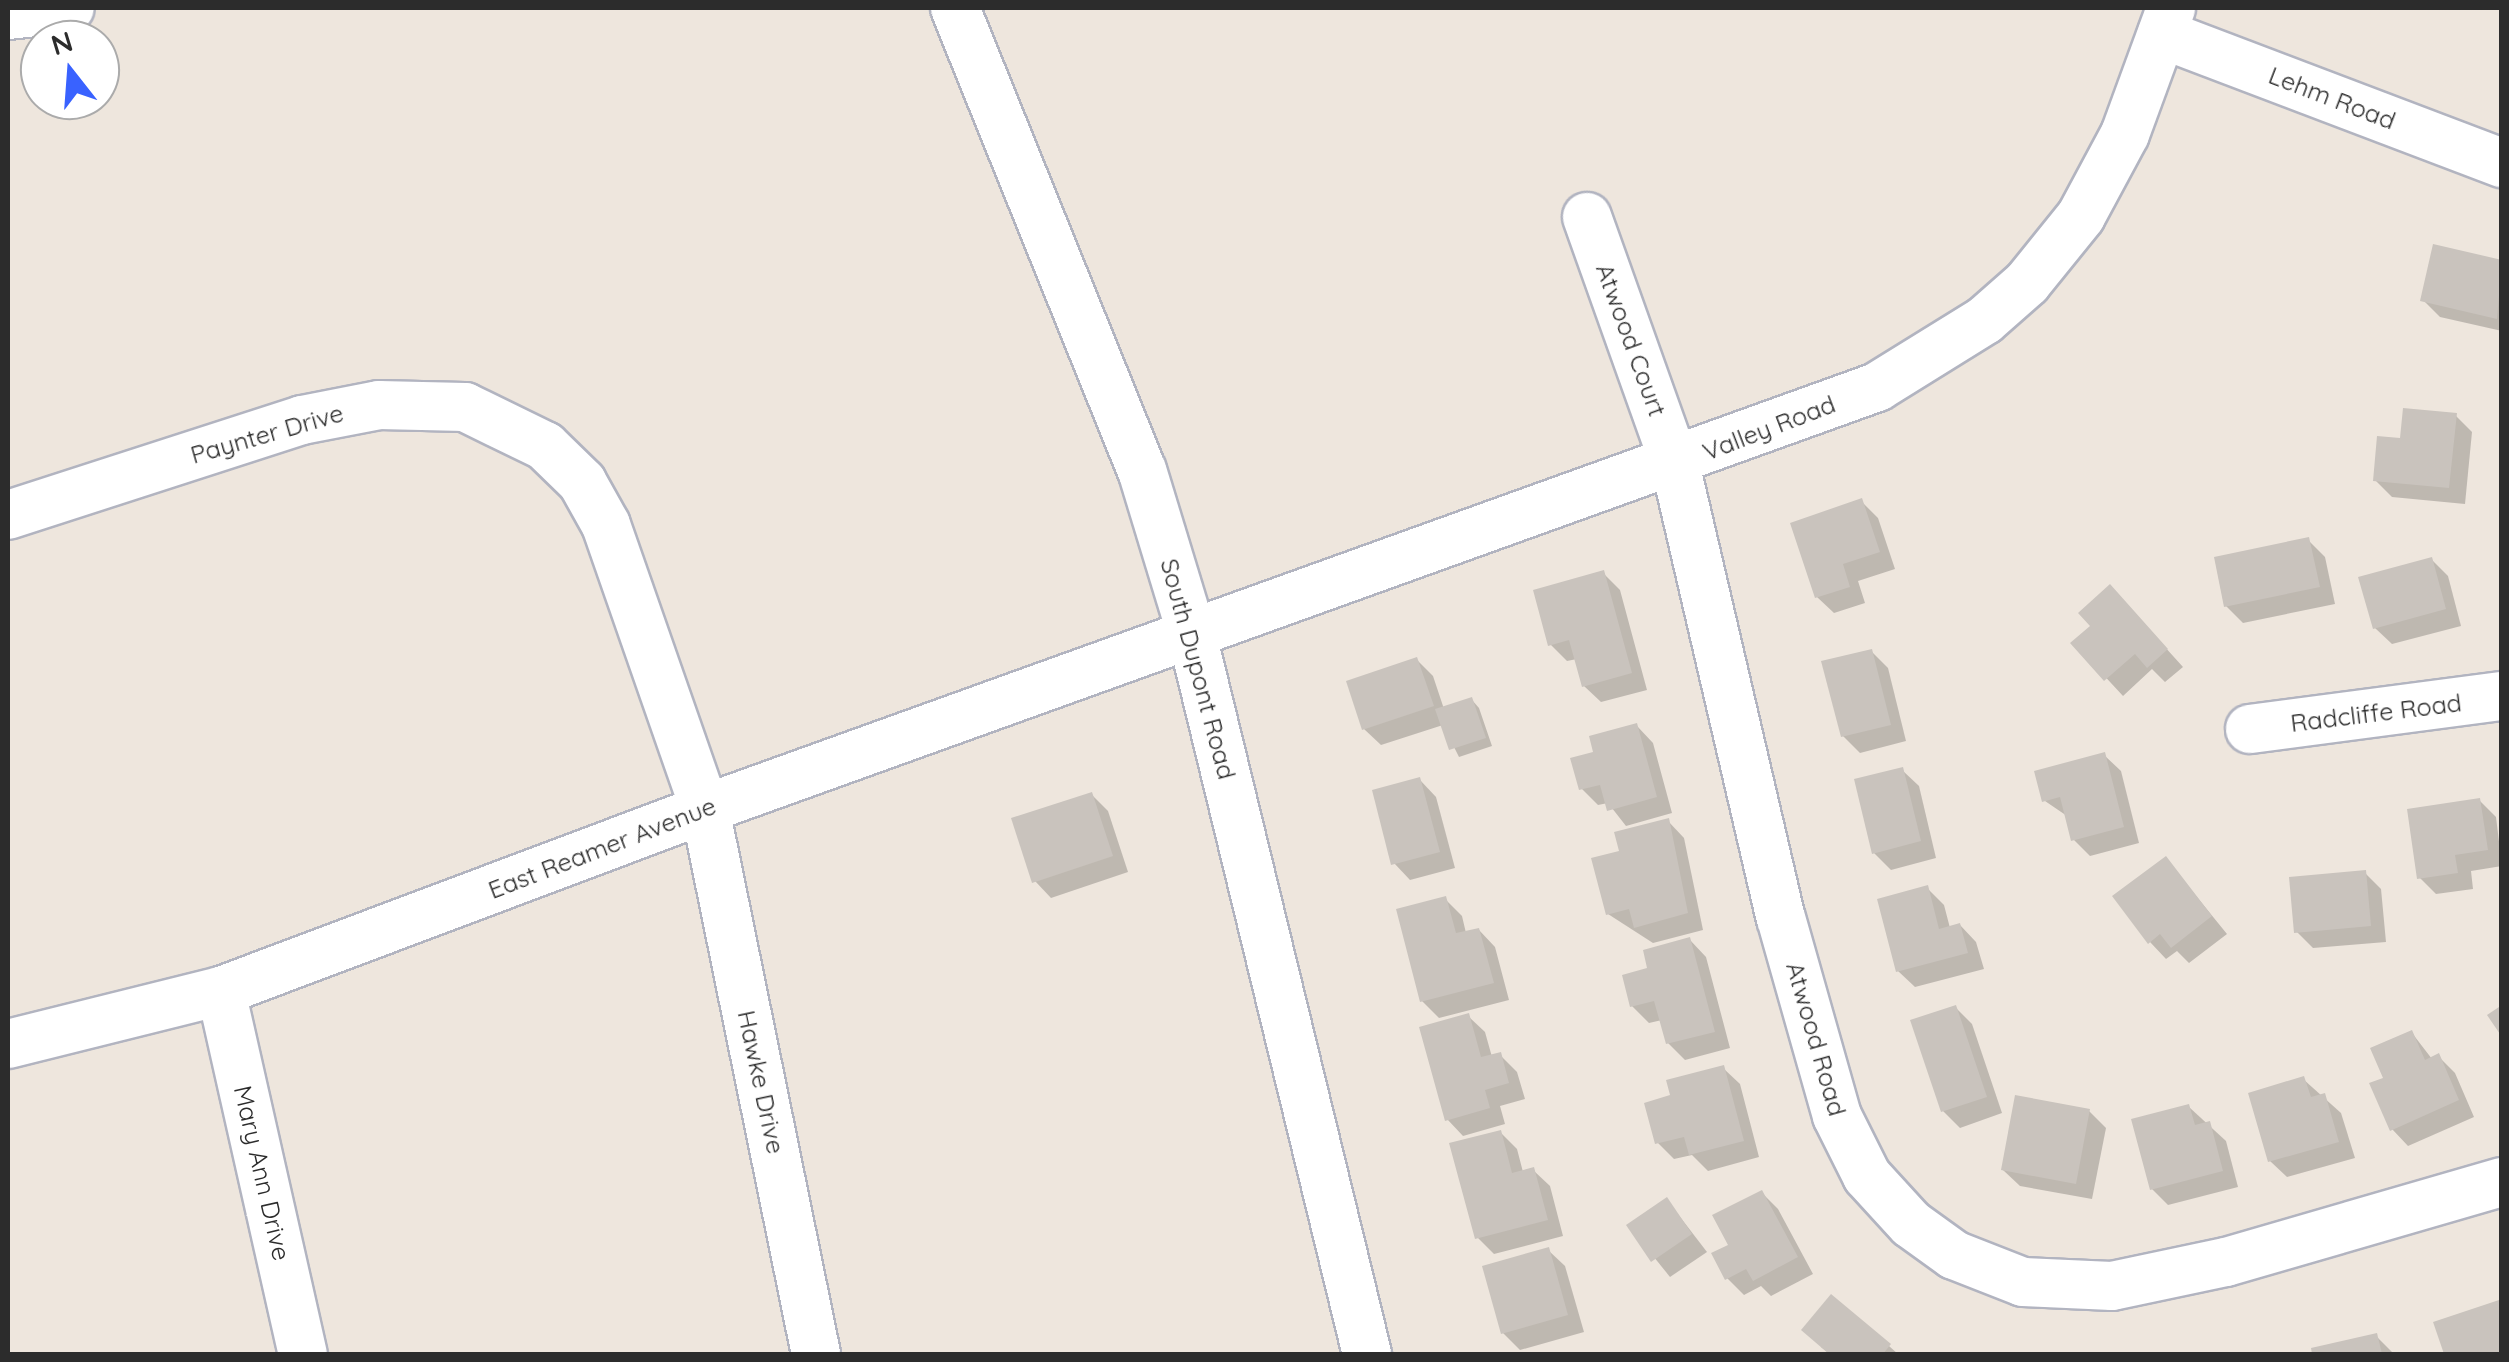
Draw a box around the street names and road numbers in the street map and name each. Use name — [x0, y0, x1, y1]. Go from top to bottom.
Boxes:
street label: Lehm Road — [2264, 60, 2400, 136]
street label: Atwood Court — [1590, 260, 1672, 420]
street label: Valley Road — [1698, 389, 1840, 467]
street label: Paynter Drive — [187, 398, 347, 470]
street label: South Dupont Road — [1154, 555, 1242, 783]
street label: Radcliffe Road — [2289, 688, 2463, 738]
street label: East Reamer Avenue — [484, 791, 720, 905]
street label: Atwood Road — [1780, 959, 1852, 1119]
street label: Hawke Drive — [731, 1008, 791, 1156]
street label: Mary Ann Drive — [227, 1083, 297, 1263]

